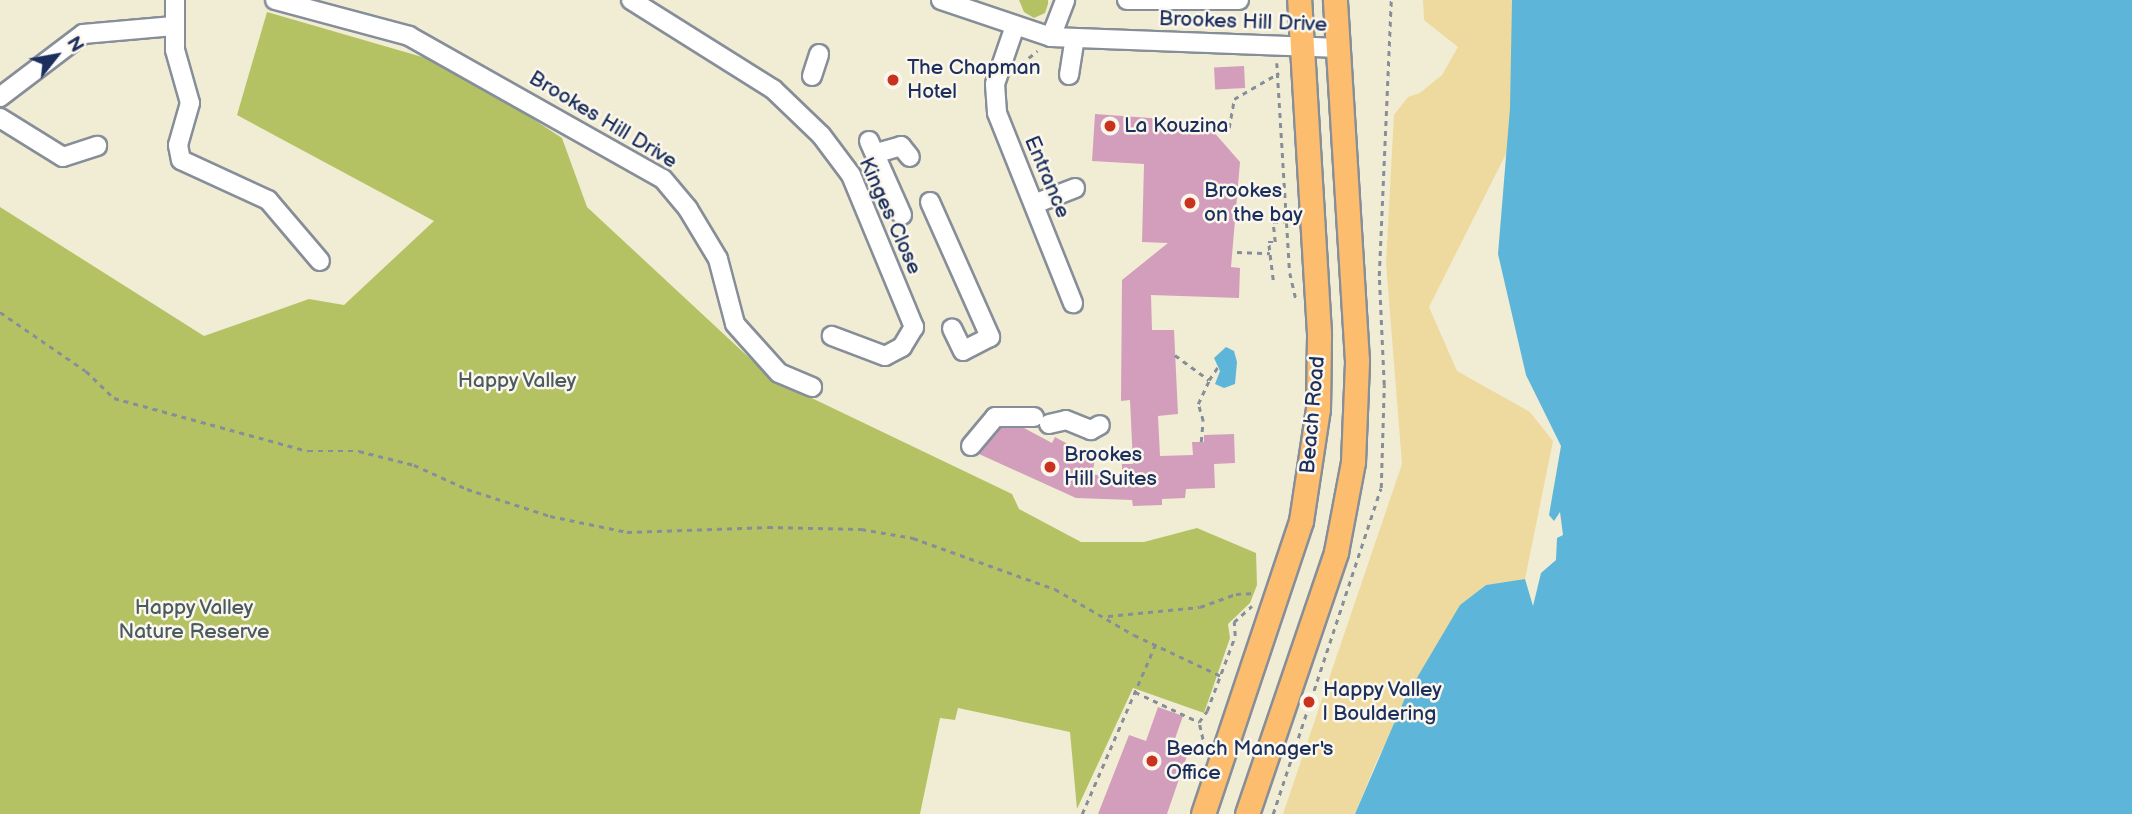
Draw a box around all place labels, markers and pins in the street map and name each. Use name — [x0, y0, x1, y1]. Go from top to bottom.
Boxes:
place label: The Chapman Hotel — [907, 55, 1040, 105]
marker: The Chapman Hotel — [885, 72, 901, 88]
place label: La Kouzina — [1124, 113, 1228, 139]
marker: La Kouzina — [1102, 118, 1118, 134]
place label: Brookes on the bay — [1204, 178, 1303, 228]
marker: Brookes on the bay — [1182, 195, 1198, 211]
place label: Brookes Hill Suites — [1064, 442, 1157, 492]
marker: Brookes Hill Suites — [1042, 459, 1058, 475]
place label: Happy Valley | Bouldering — [1323, 677, 1444, 727]
marker: Happy Valley | Bouldering — [1301, 694, 1317, 710]
place label: Beach Manager's Office — [1166, 736, 1333, 786]
marker: Beach Manager's Office — [1144, 753, 1160, 769]

